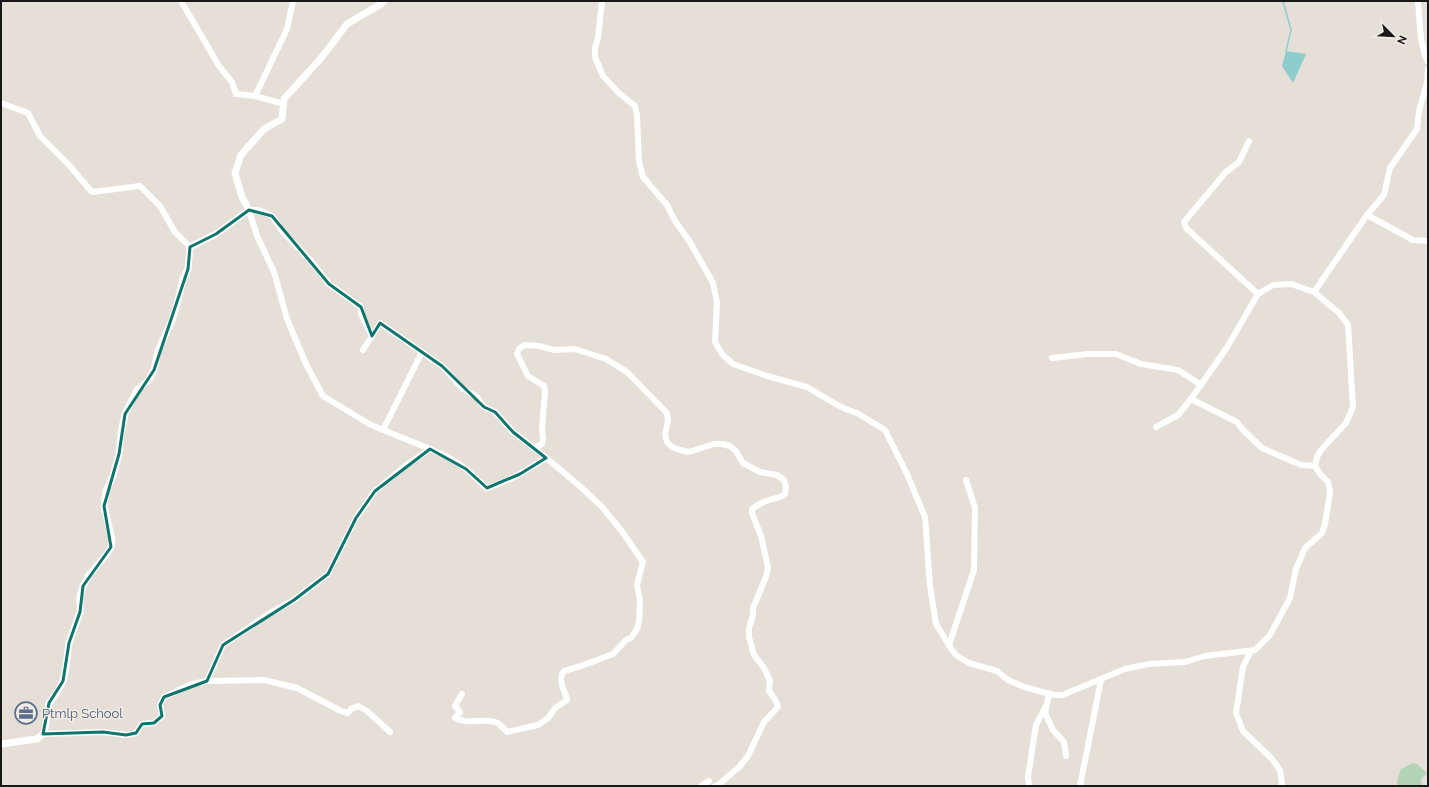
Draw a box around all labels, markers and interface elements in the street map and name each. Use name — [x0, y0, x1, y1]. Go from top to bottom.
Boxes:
north arrow — [1373, 16, 1413, 56]
text: N — [1394, 33, 1409, 46]
office icon: Ptmlp School — [13, 700, 39, 726]
place label: Ptmlp School — [42, 706, 123, 721]

